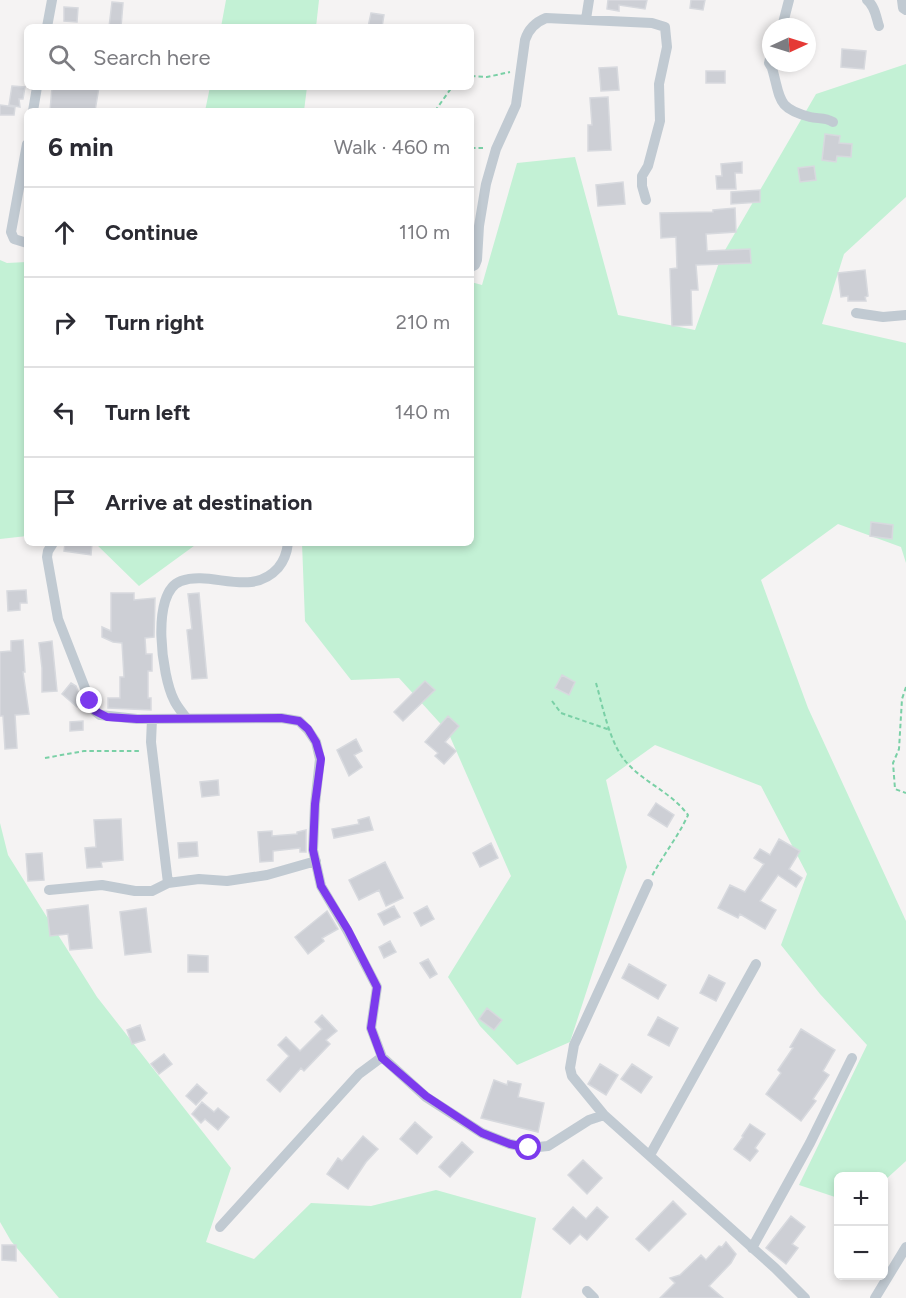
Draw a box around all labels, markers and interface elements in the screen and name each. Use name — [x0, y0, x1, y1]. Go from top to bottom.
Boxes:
north arrow — [762, 18, 816, 72]
search box — [24, 24, 474, 90]
icon: search — [45, 41, 78, 74]
text: Search here — [93, 44, 211, 71]
text: 6 min — [48, 131, 114, 163]
text: Walk · 460 m — [334, 135, 450, 159]
icon: ahead — [48, 216, 81, 249]
text: Continue — [105, 219, 198, 246]
text: 110 m — [399, 220, 450, 244]
icon: right — [48, 306, 81, 339]
text: Turn right — [105, 309, 204, 336]
text: 210 m — [396, 310, 450, 334]
icon: left — [48, 396, 81, 429]
text: Turn left — [105, 399, 191, 426]
text: 140 m — [395, 400, 450, 424]
icon: arrive — [48, 486, 81, 519]
text: Arrive at destination — [105, 489, 313, 516]
route end — [76, 687, 102, 713]
route start — [515, 1134, 541, 1160]
map controls — [834, 1172, 888, 1280]
button: + — [834, 1172, 888, 1226]
button: − — [834, 1226, 888, 1280]

